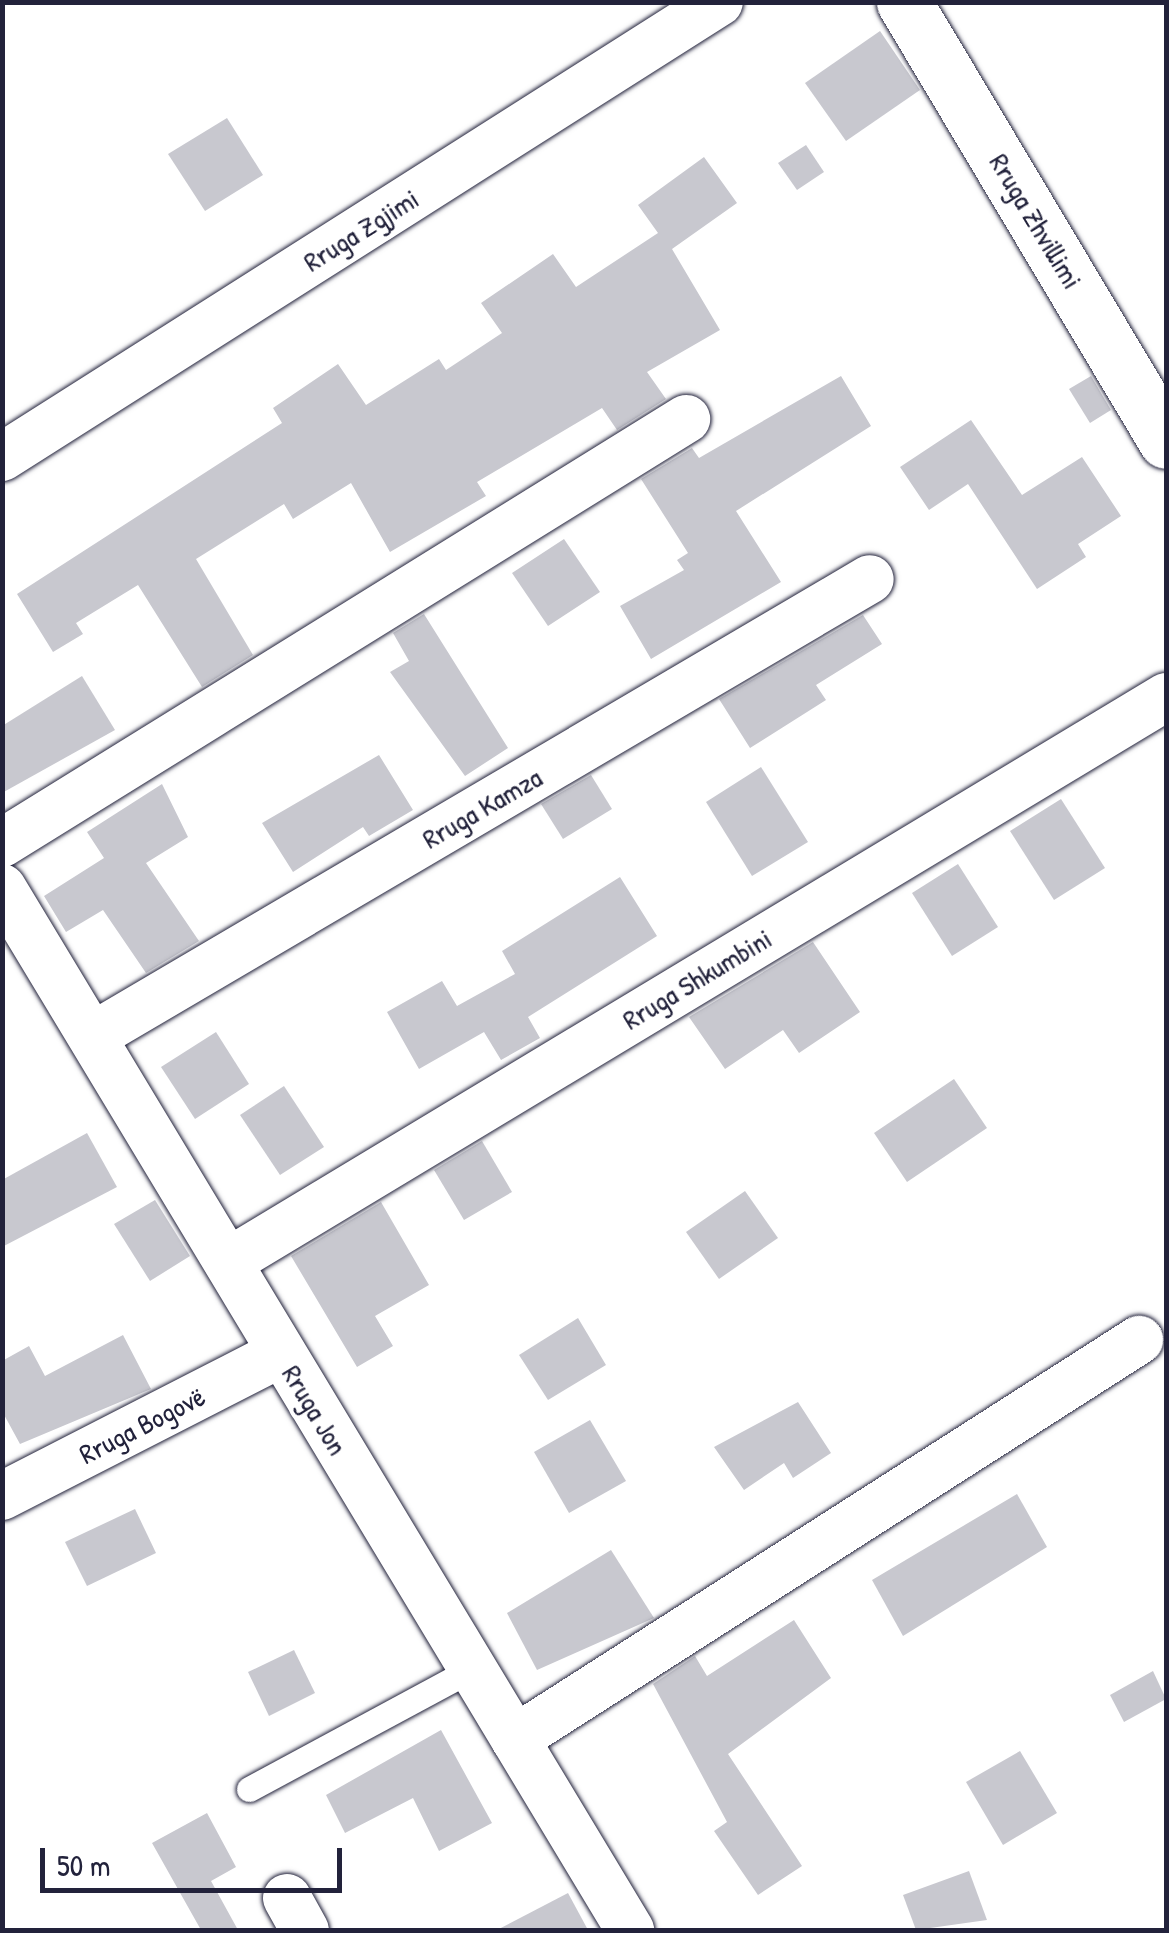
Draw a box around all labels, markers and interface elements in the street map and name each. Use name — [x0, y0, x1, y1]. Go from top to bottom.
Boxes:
street label: Rruga Zhvillimi — [983, 147, 1089, 295]
street label: Rruga Zgjimi — [297, 181, 425, 279]
street label: Rruga Kamza — [416, 760, 548, 856]
street label: Rruga Shkumbini — [616, 921, 778, 1037]
street label: Rruga Jon — [275, 1359, 355, 1461]
street label: Rruga Bogovë — [74, 1379, 210, 1471]
scale bar — [45, 1828, 348, 1890]
text: 50 m — [57, 1845, 110, 1885]

